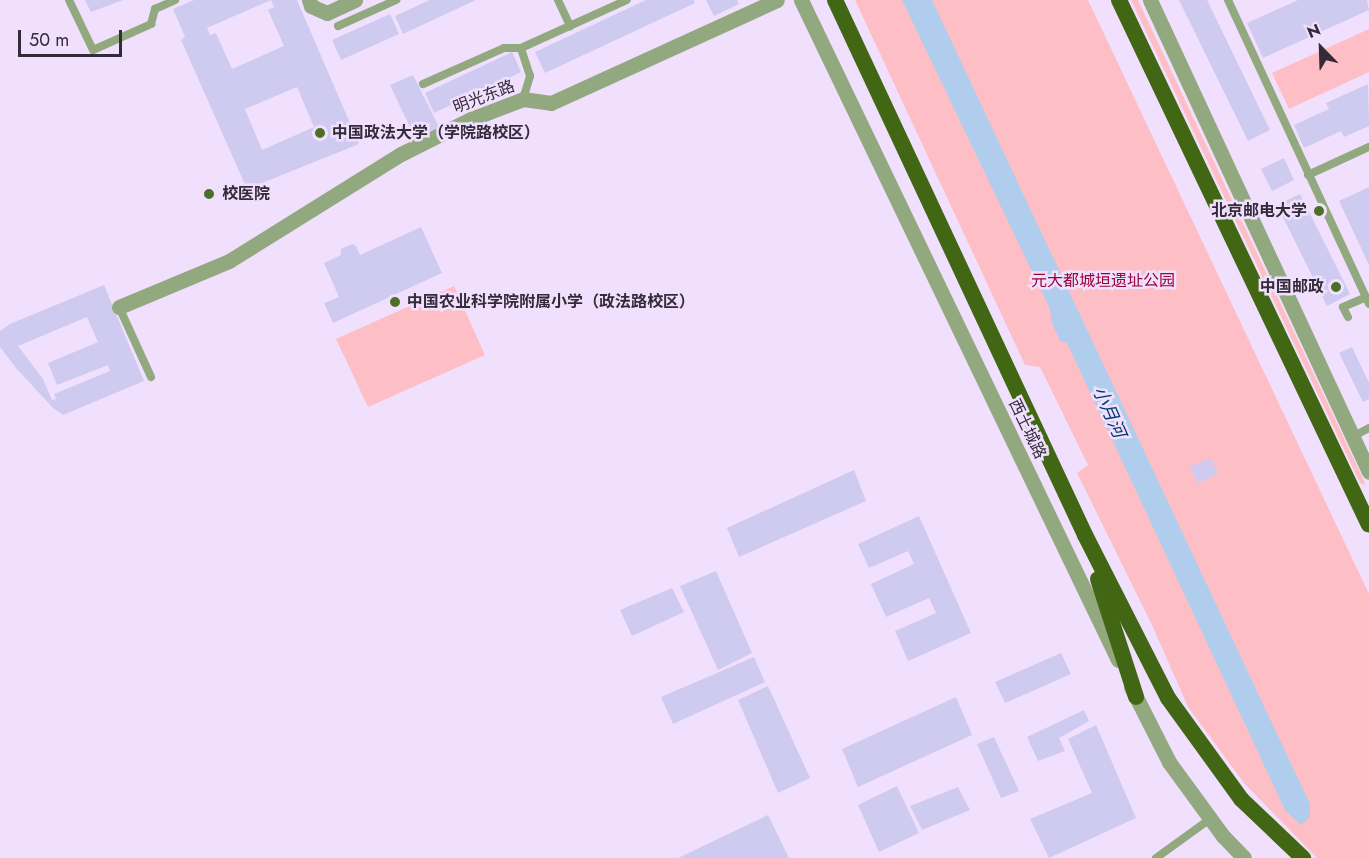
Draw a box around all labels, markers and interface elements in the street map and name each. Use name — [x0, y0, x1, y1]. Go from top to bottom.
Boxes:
scale bar — [21, 18, 124, 56]
north arrow — [1291, 18, 1351, 78]
text: N — [1303, 18, 1324, 44]
text: 50 m — [29, 27, 69, 53]
street label: 明光东路 — [451, 77, 517, 117]
place label: 中国政法大学（学院路校区） — [332, 123, 540, 143]
marker: 中国政法大学（学院路校区） — [313, 126, 327, 140]
place label: 校医院 — [222, 184, 270, 204]
marker: 校医院 — [200, 185, 218, 203]
place label: 北京邮电大学 — [1211, 201, 1307, 221]
marker: 北京邮电大学 — [1312, 204, 1326, 218]
park label: 元大都城垣遗址公园 — [1031, 271, 1175, 291]
place label: 中国邮政 — [1260, 277, 1324, 297]
marker: 中国邮政 — [1329, 280, 1343, 294]
place label: 中国农业科学院附属小学（政法路校区） — [407, 292, 695, 312]
marker: 中国农业科学院附属小学（政法路校区） — [388, 295, 402, 309]
water label: 小月河 — [1088, 383, 1130, 441]
street label: 西土城路 — [1004, 396, 1050, 462]

